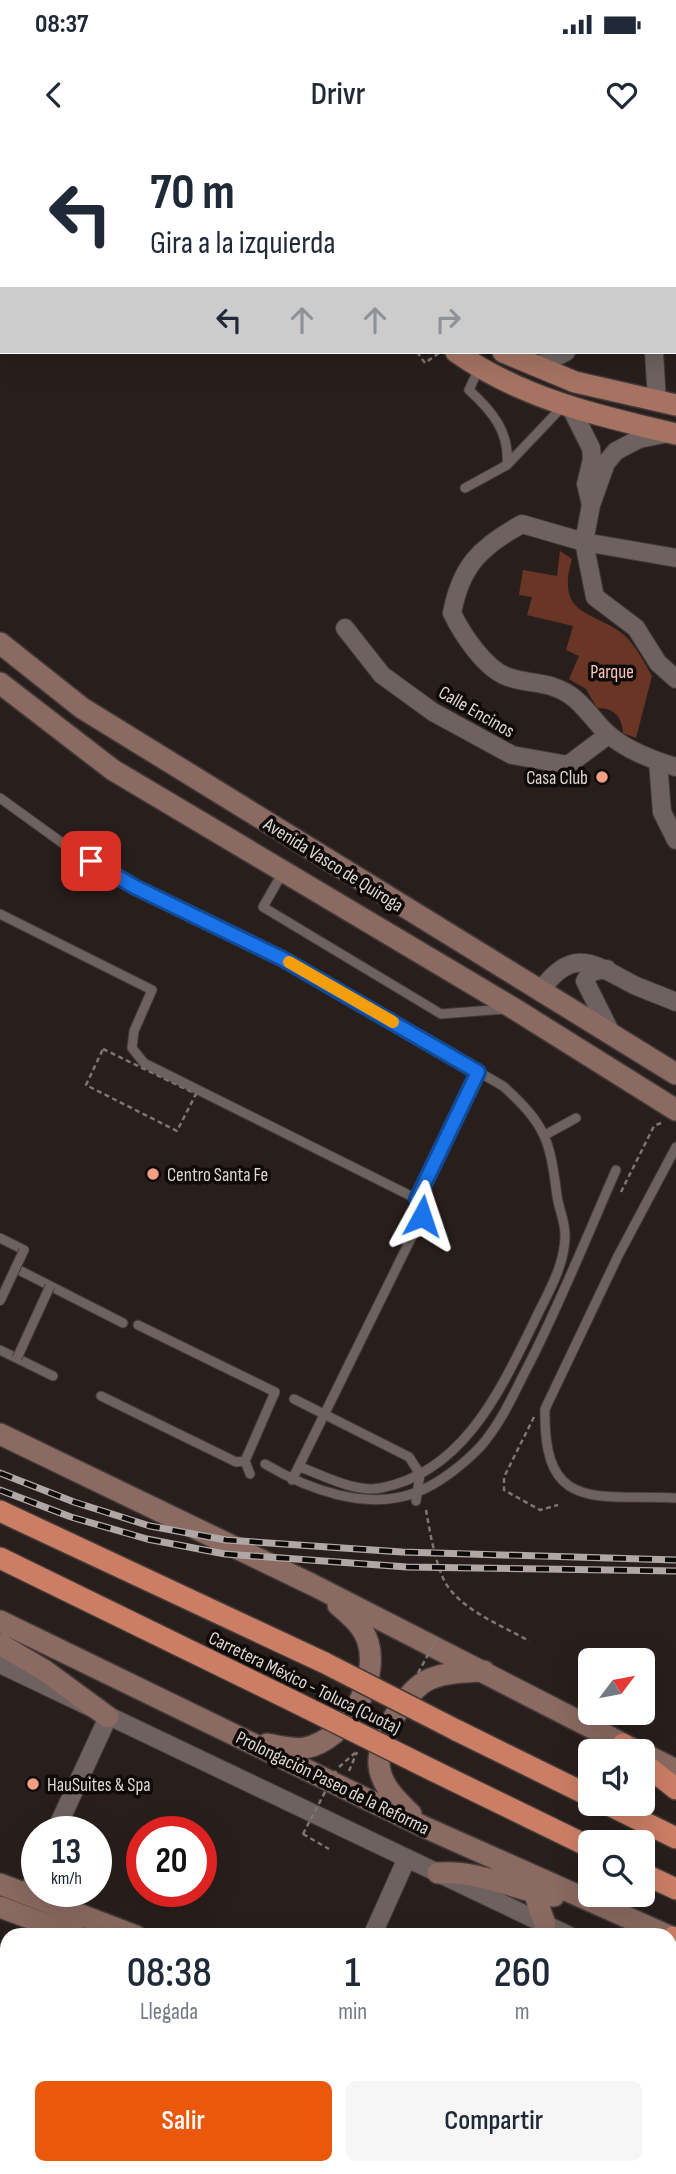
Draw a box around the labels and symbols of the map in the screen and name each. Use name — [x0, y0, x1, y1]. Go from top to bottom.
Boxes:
park label: Parque — [590, 661, 634, 684]
street label: Calle Encinos — [434, 681, 518, 743]
place label: Casa Club — [526, 767, 588, 790]
marker: Casa Club — [594, 769, 610, 785]
street label: Avenida Vasco de Quiroga — [258, 813, 407, 917]
pin — [61, 831, 121, 891]
place label: Centro Santa Fe — [167, 1164, 268, 1187]
marker: Centro Santa Fe — [145, 1166, 161, 1182]
position arrow — [385, 1179, 459, 1253]
street label: Carretera México - Toluca (Cuota) — [205, 1627, 404, 1740]
north arrow — [578, 1648, 654, 1726]
street label: Prolongación Paseo de la Reforma — [232, 1726, 433, 1840]
place label: HauSuites & Spa — [47, 1774, 151, 1797]
marker: HauSuites & Spa — [25, 1776, 41, 1792]
speed limit sign: 20 — [126, 1816, 217, 1907]

